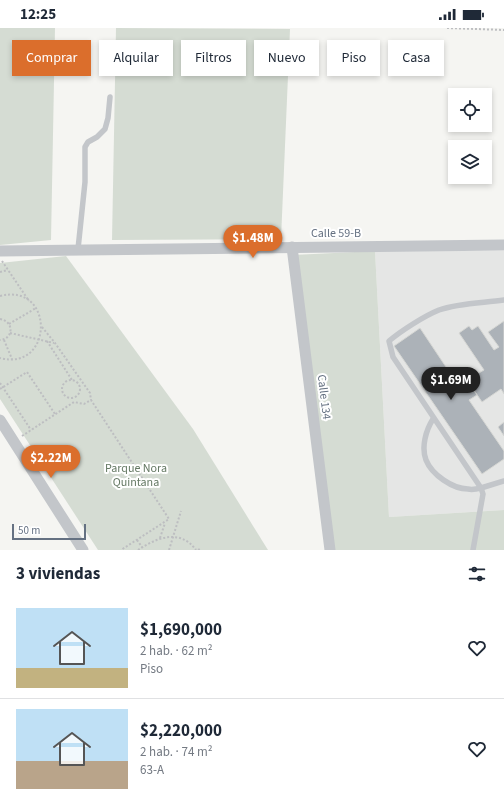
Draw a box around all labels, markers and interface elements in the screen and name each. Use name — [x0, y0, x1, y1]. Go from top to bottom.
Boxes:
text: 12:25 — [20, 4, 56, 25]
chip: Comprar — [12, 40, 91, 76]
chip: Alquilar — [99, 40, 173, 76]
chip: Filtros — [181, 40, 246, 76]
chip: Nuevo — [254, 40, 319, 76]
chip: Piso — [327, 40, 380, 76]
chip: Casa — [388, 40, 444, 76]
map controls — [448, 88, 492, 184]
button: locate — [448, 88, 492, 132]
button: layers — [448, 140, 492, 184]
pin: $1.48M — [220, 225, 286, 259]
street label: Calle 59-B — [311, 225, 361, 242]
text: $1.48M — [232, 229, 274, 247]
pin: $1.69M — [418, 367, 484, 401]
text: $1.69M — [430, 371, 472, 389]
street label: Calle 134 — [313, 373, 335, 421]
pin: $2.22M — [18, 445, 84, 479]
text: $2.22M — [30, 449, 72, 467]
park label: Parque Nora Quintana — [105, 460, 167, 491]
scale bar — [12, 522, 86, 541]
text: 50 m — [18, 523, 40, 538]
text: 3 viviendas — [16, 562, 100, 586]
icon: filters — [466, 563, 488, 585]
text: $1,690,000 — [140, 618, 222, 642]
icon: home — [48, 624, 96, 672]
icon: heart — [466, 637, 488, 659]
text: 2 hab. · 62 m² — [140, 642, 213, 660]
text: Piso — [140, 660, 163, 678]
text: $2,220,000 — [140, 719, 222, 743]
icon: home — [48, 725, 96, 773]
icon: heart — [466, 738, 488, 760]
text: 2 hab. · 74 m² — [140, 743, 213, 761]
text: 63-A — [140, 761, 164, 779]

